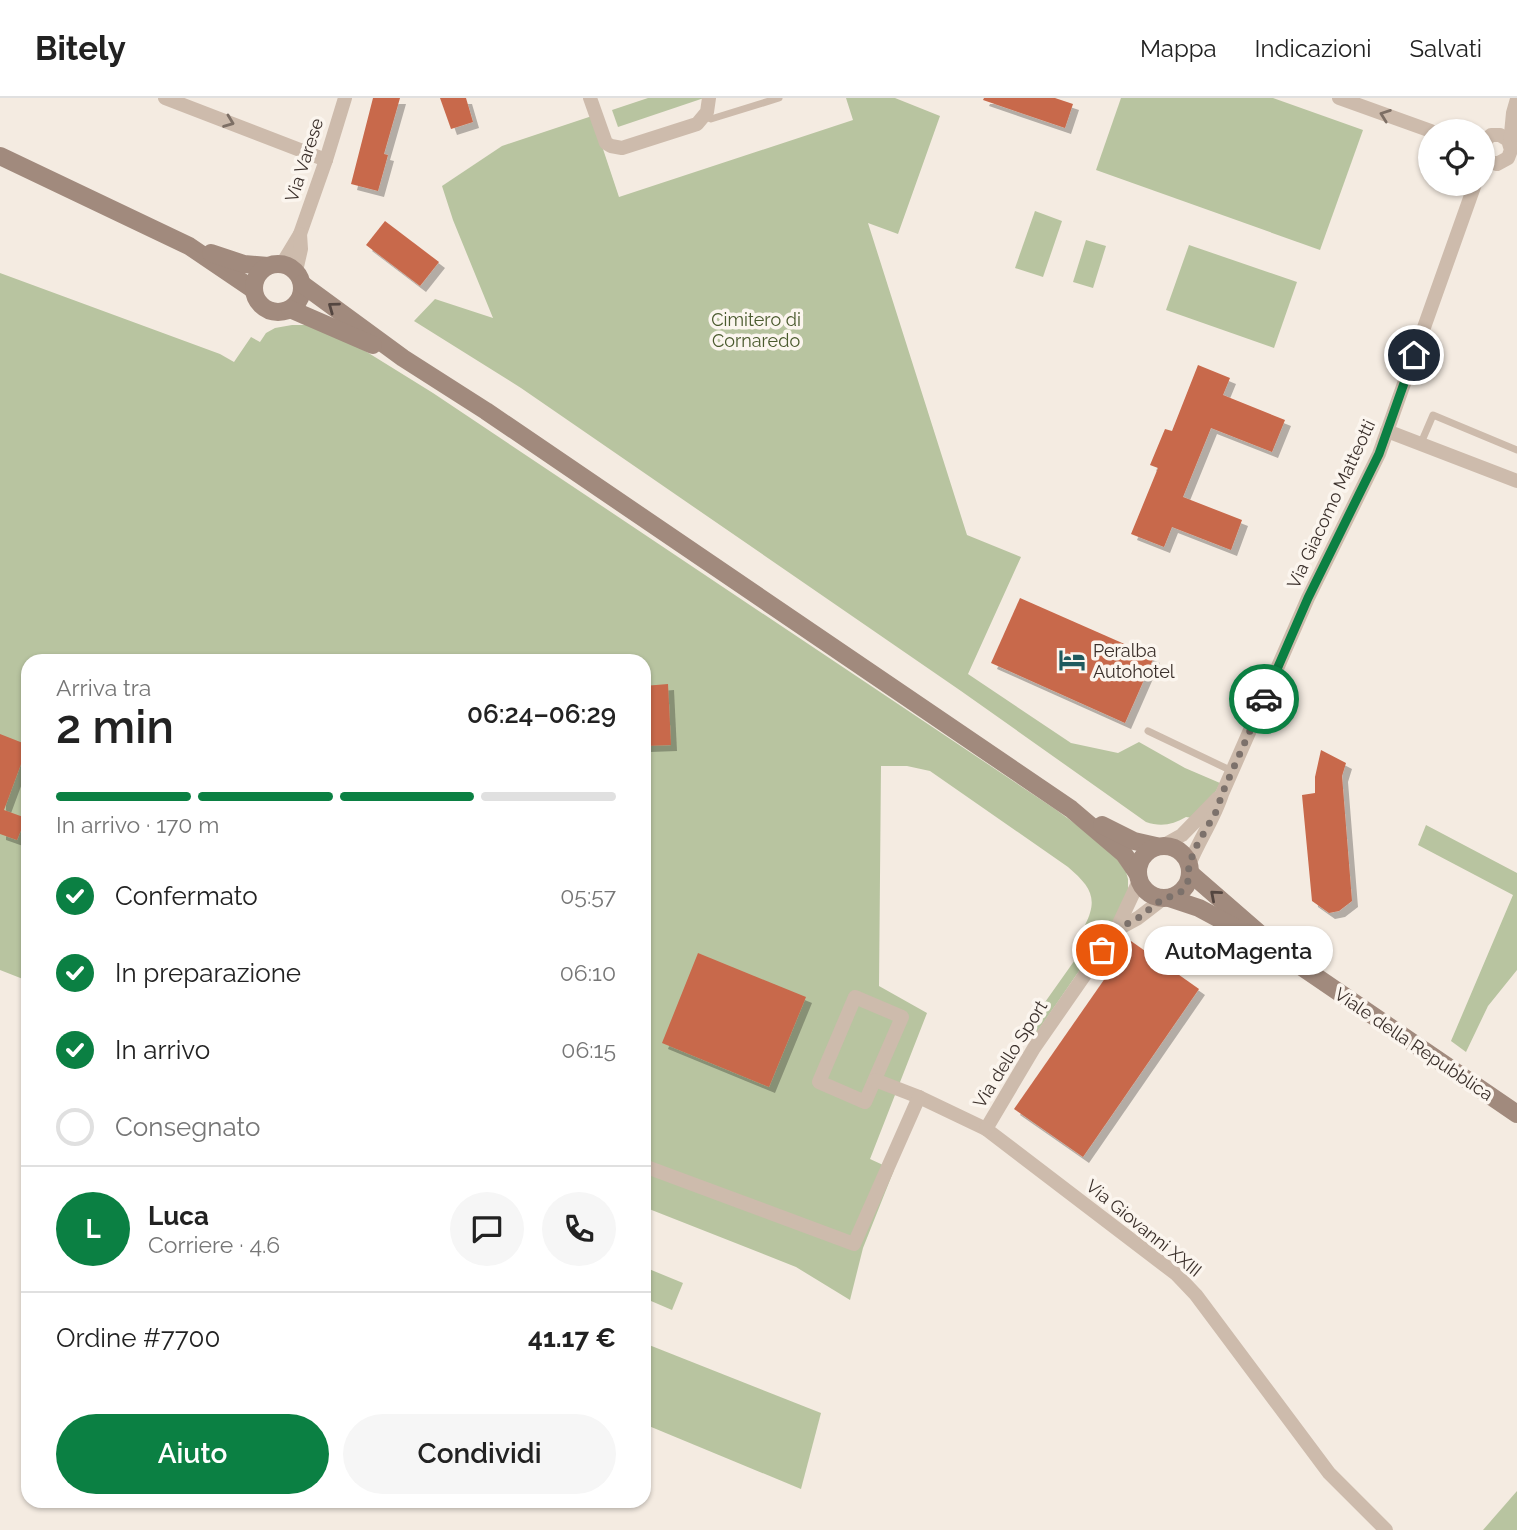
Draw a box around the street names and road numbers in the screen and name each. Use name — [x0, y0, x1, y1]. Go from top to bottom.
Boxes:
street label: Via Varese — [281, 115, 328, 205]
street label: Via Giacomo Matteotti — [1283, 416, 1379, 592]
street label: Viale della Repubblica — [1331, 983, 1497, 1105]
street label: Via dello Sport — [969, 996, 1051, 1112]
street label: Via Giovanni XXIII — [1082, 1175, 1206, 1281]

